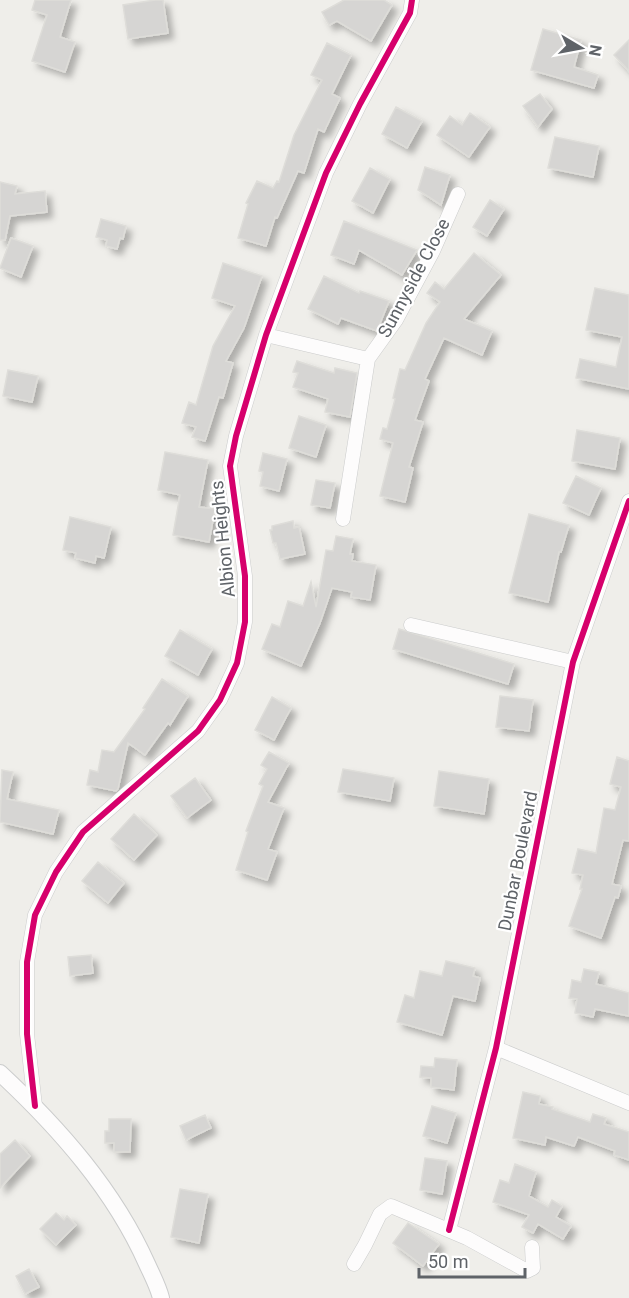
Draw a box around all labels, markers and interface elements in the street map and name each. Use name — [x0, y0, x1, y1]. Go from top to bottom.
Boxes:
north arrow — [551, 18, 611, 78]
text: N — [585, 43, 606, 58]
street label: Sunnyside Close — [373, 215, 454, 341]
street label: Albion Heights — [206, 480, 239, 598]
street label: Dunbar Boulevard — [494, 789, 541, 933]
scale bar — [419, 1241, 526, 1279]
text: 50 m — [428, 1251, 468, 1272]

